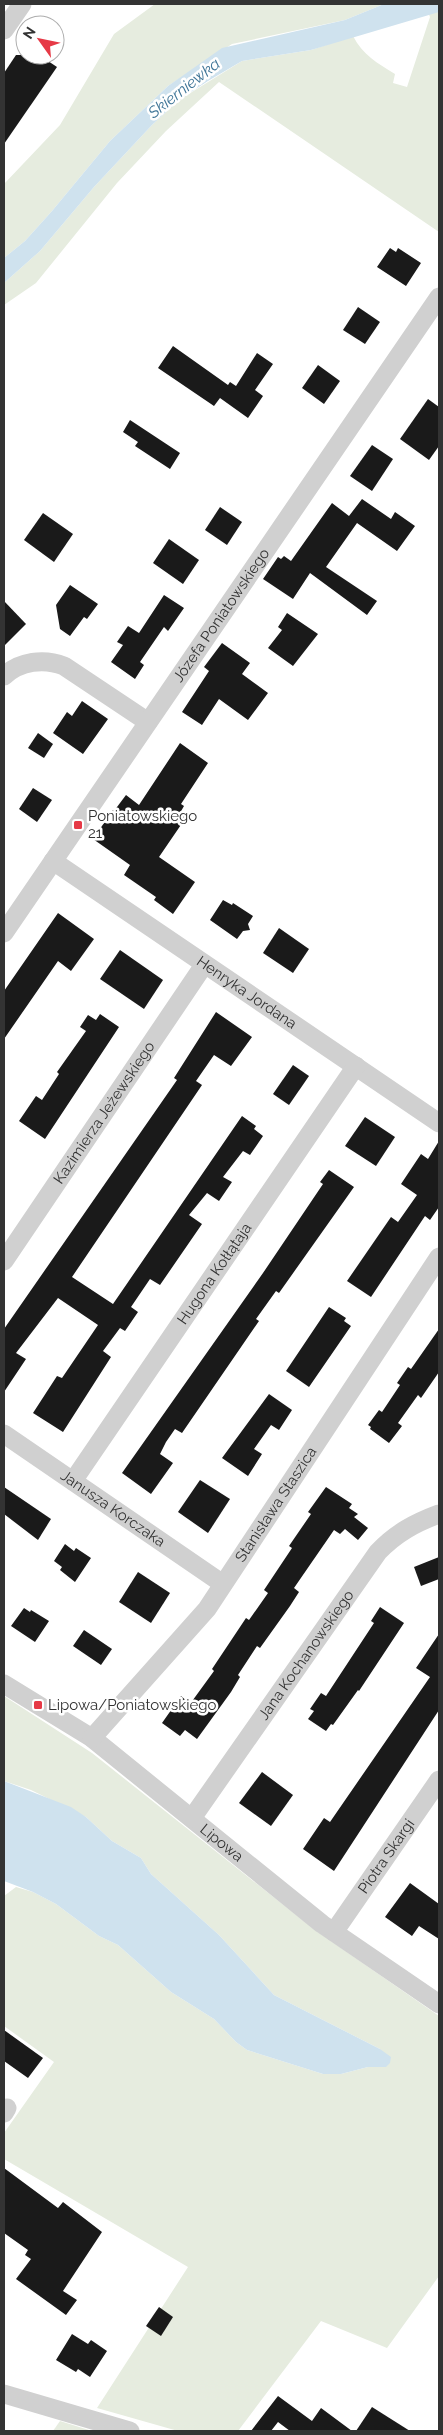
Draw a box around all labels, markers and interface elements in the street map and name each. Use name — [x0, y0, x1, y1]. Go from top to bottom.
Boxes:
north arrow — [15, 15, 65, 65]
text: N — [19, 24, 39, 42]
water label: Skierniewka — [143, 54, 224, 123]
street label: Józefa Poniatowskiego — [169, 545, 273, 686]
place label: Poniatowskiego 21 — [88, 807, 197, 842]
marker: Poniatowskiego 21 — [72, 819, 84, 831]
street label: Henryka Jordana — [193, 952, 300, 1033]
street label: Kazimierza Jeżewskiego — [50, 1038, 159, 1187]
street label: Hugona Kołłątaja — [174, 1219, 255, 1328]
street label: Stanisława Staszica — [231, 1443, 320, 1566]
street label: Janusza Korczaka — [57, 1466, 169, 1551]
street label: Jana Kochanowskiego — [254, 1586, 358, 1723]
place label: Lipowa/Poniatowskiego — [48, 1696, 216, 1714]
marker: Lipowa/Poniatowskiego — [32, 1699, 44, 1711]
street label: Piotra Skargi — [354, 1816, 418, 1897]
street label: Lipowa — [197, 1820, 247, 1866]

